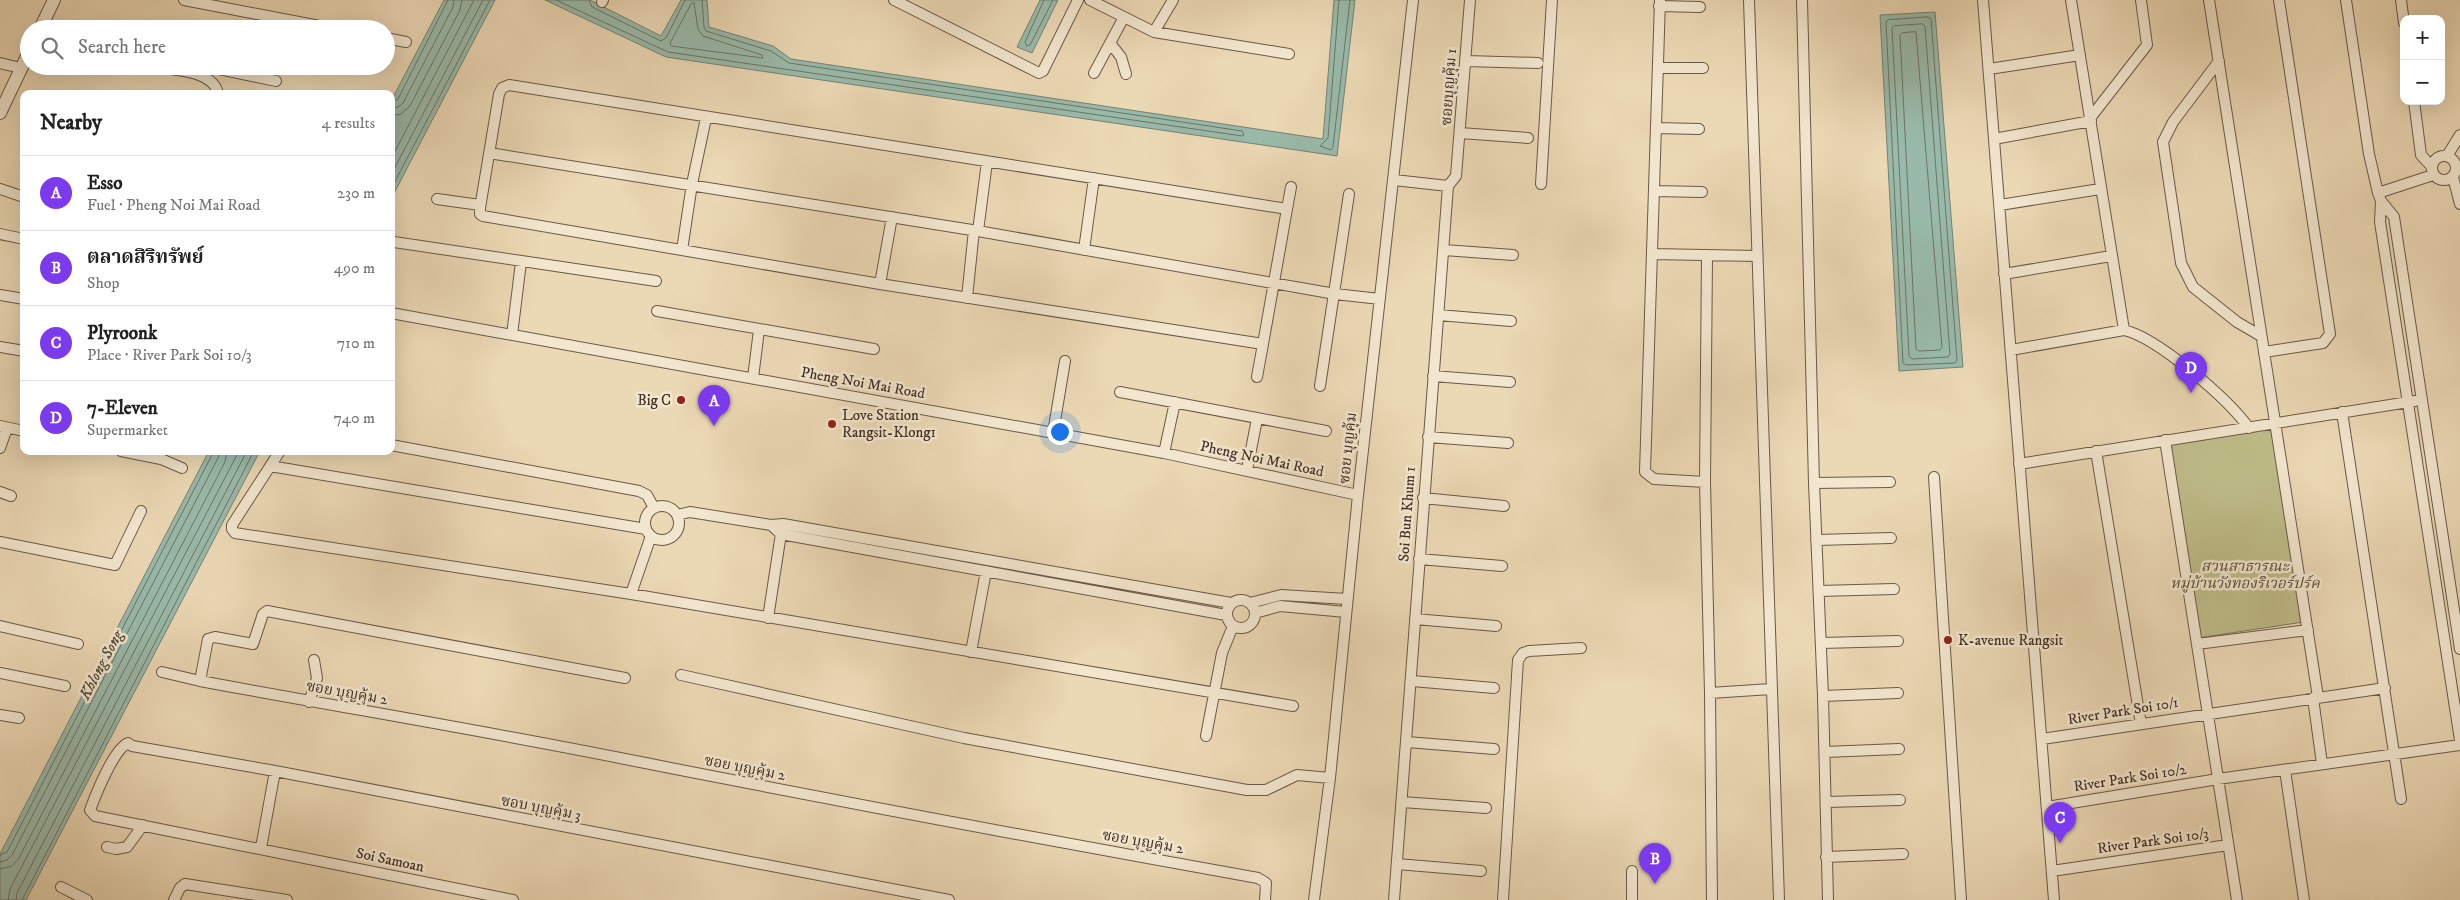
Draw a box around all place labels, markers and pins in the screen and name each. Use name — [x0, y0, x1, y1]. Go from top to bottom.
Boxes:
pin: D — [2175, 352, 2207, 393]
pin: A — [698, 385, 730, 426]
place label: Big C — [637, 391, 671, 410]
marker: Big C — [675, 394, 687, 406]
place label: Love Station Rangsit-Klong1 — [842, 406, 936, 442]
marker: Love Station Rangsit-Klong1 — [826, 418, 838, 430]
place label: K-avenue Rangsit — [1958, 631, 2063, 650]
marker: K-avenue Rangsit — [1942, 634, 1954, 646]
pin: C — [2044, 802, 2076, 843]
pin: B — [1639, 843, 1671, 884]

